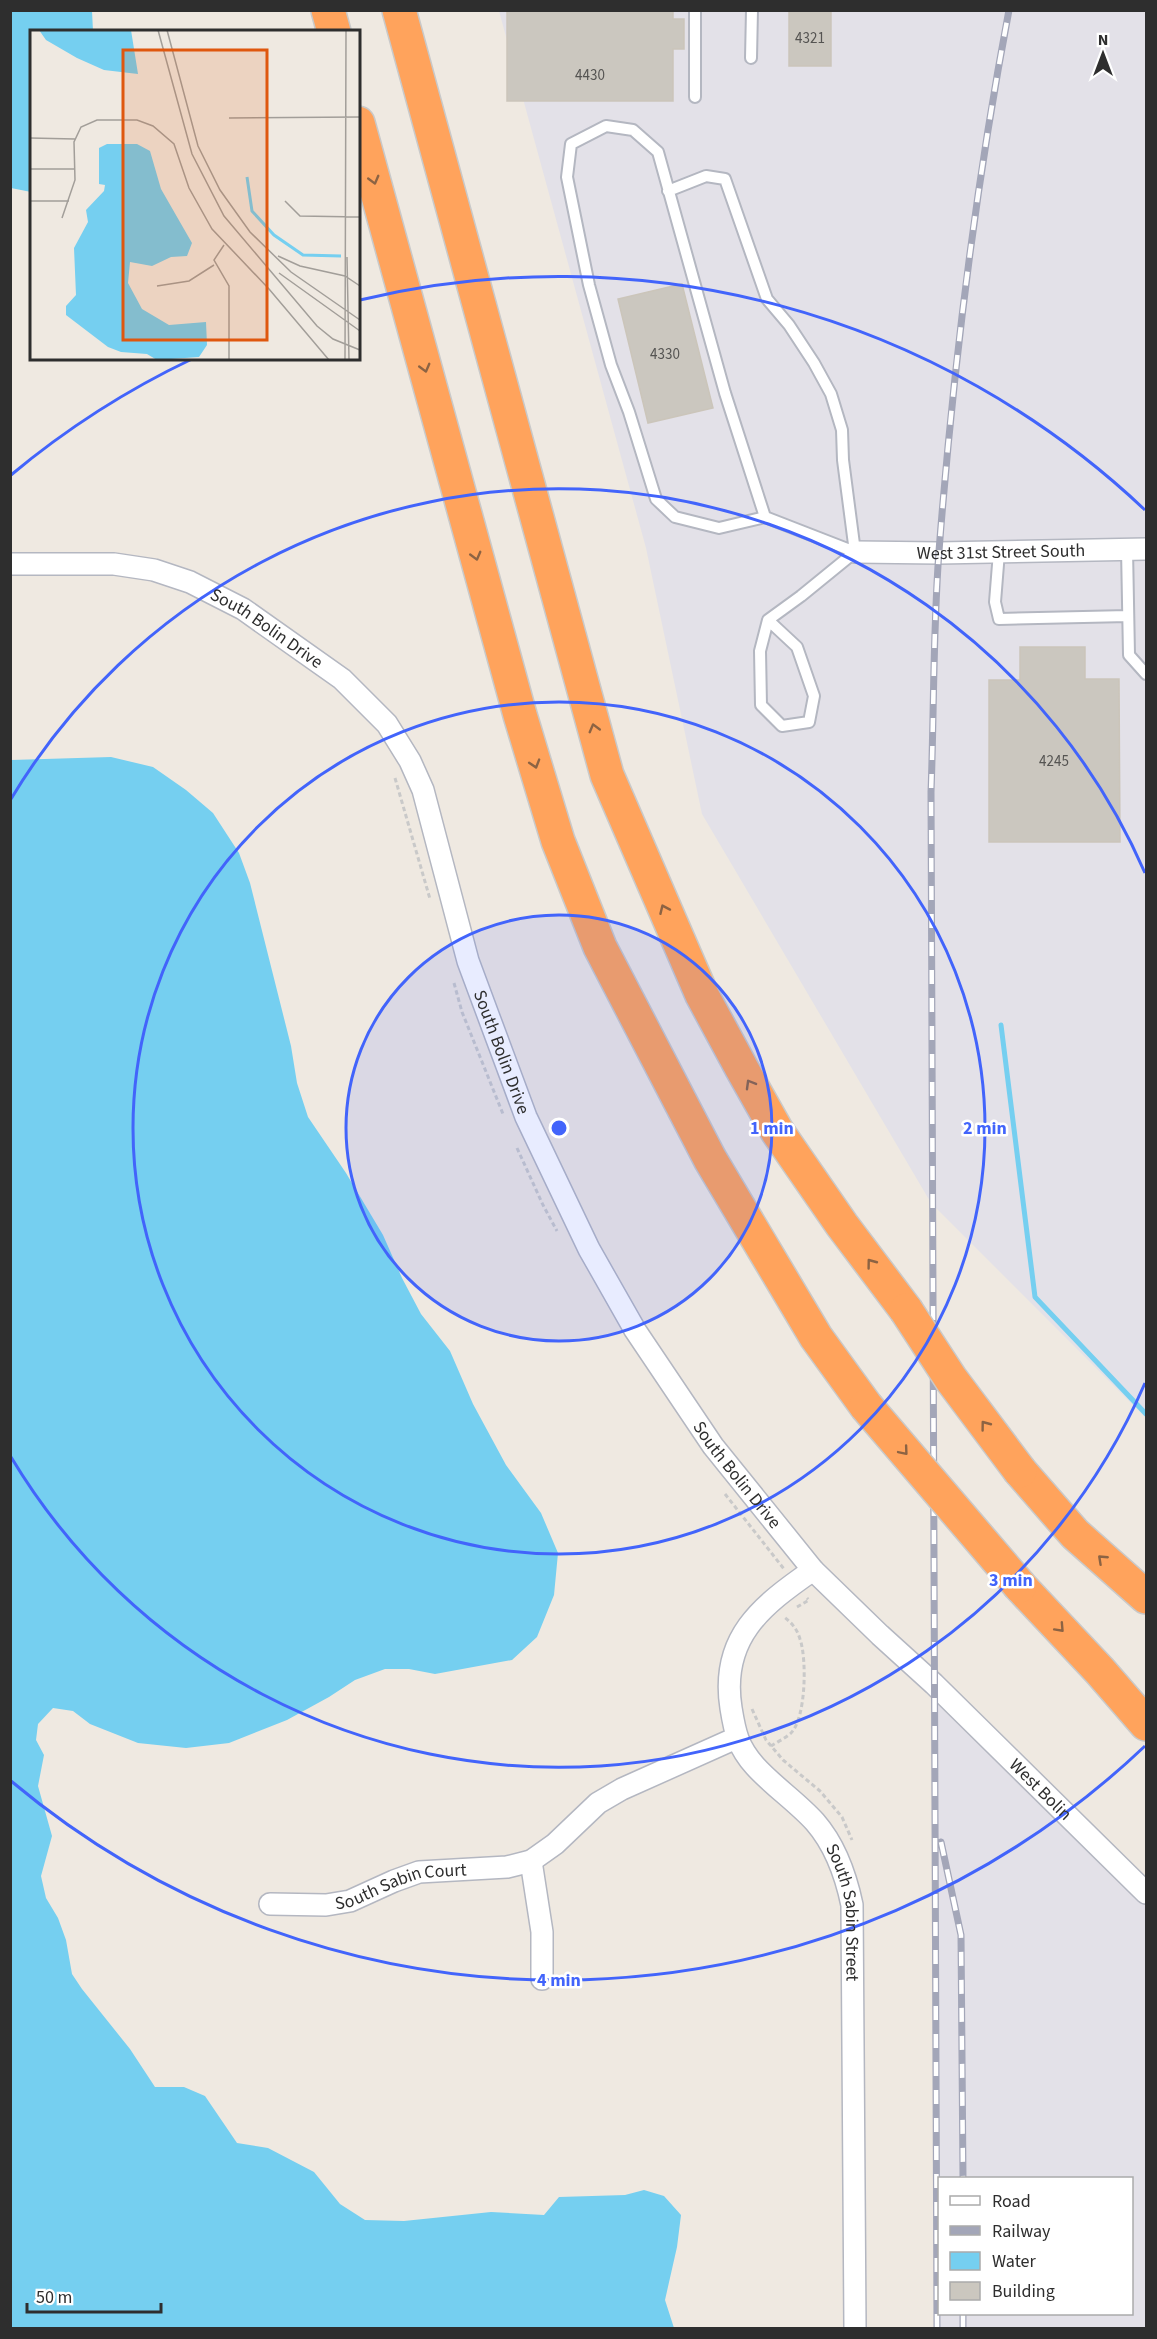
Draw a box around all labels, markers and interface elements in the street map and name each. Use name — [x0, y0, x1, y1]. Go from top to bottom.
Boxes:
north arrow — [1073, 24, 1133, 84]
house number: 4321 — [795, 28, 825, 49]
text: N — [1098, 29, 1108, 51]
inset map — [30, 30, 360, 360]
house number: 4430 — [575, 65, 605, 86]
one-way arrow — [367, 174, 379, 184]
house number: 4330 — [650, 344, 680, 365]
one-way arrow — [418, 362, 430, 373]
street label: West 31st Street South — [917, 538, 1086, 566]
one-way arrow — [469, 551, 482, 561]
street label: South Bolin Drive — [206, 582, 328, 675]
one-way arrow — [589, 723, 601, 734]
house number: 4245 — [1039, 751, 1069, 772]
one-way arrow — [528, 758, 540, 769]
one-way arrow — [659, 905, 671, 916]
street label: South Bolin Drive — [467, 987, 536, 1118]
one-way arrow — [746, 1080, 758, 1090]
text: 1 min — [750, 1116, 794, 1141]
text: 2 min — [963, 1116, 1007, 1141]
centre of rings — [549, 1118, 569, 1138]
one-way arrow — [867, 1259, 878, 1270]
street label: South Bolin Drive — [687, 1416, 787, 1534]
one-way arrow — [981, 1420, 992, 1431]
one-way arrow — [897, 1444, 908, 1455]
one-way arrow — [1099, 1555, 1110, 1566]
text: 3 min — [989, 1568, 1033, 1593]
one-way arrow — [1053, 1622, 1064, 1632]
street label: West Bolin — [1003, 1753, 1077, 1826]
street label: South Sabin Street — [819, 1839, 865, 1981]
street label: South Sabin Court — [333, 1857, 467, 1916]
text: 4 min — [537, 1968, 581, 1993]
legend — [938, 2177, 1133, 2315]
text: Road — [992, 2189, 1031, 2214]
text: Railway — [992, 2219, 1051, 2244]
text: Water — [992, 2249, 1036, 2274]
scale bar — [27, 2276, 160, 2314]
text: Building — [992, 2279, 1055, 2304]
text: 50 m — [36, 2285, 72, 2310]

